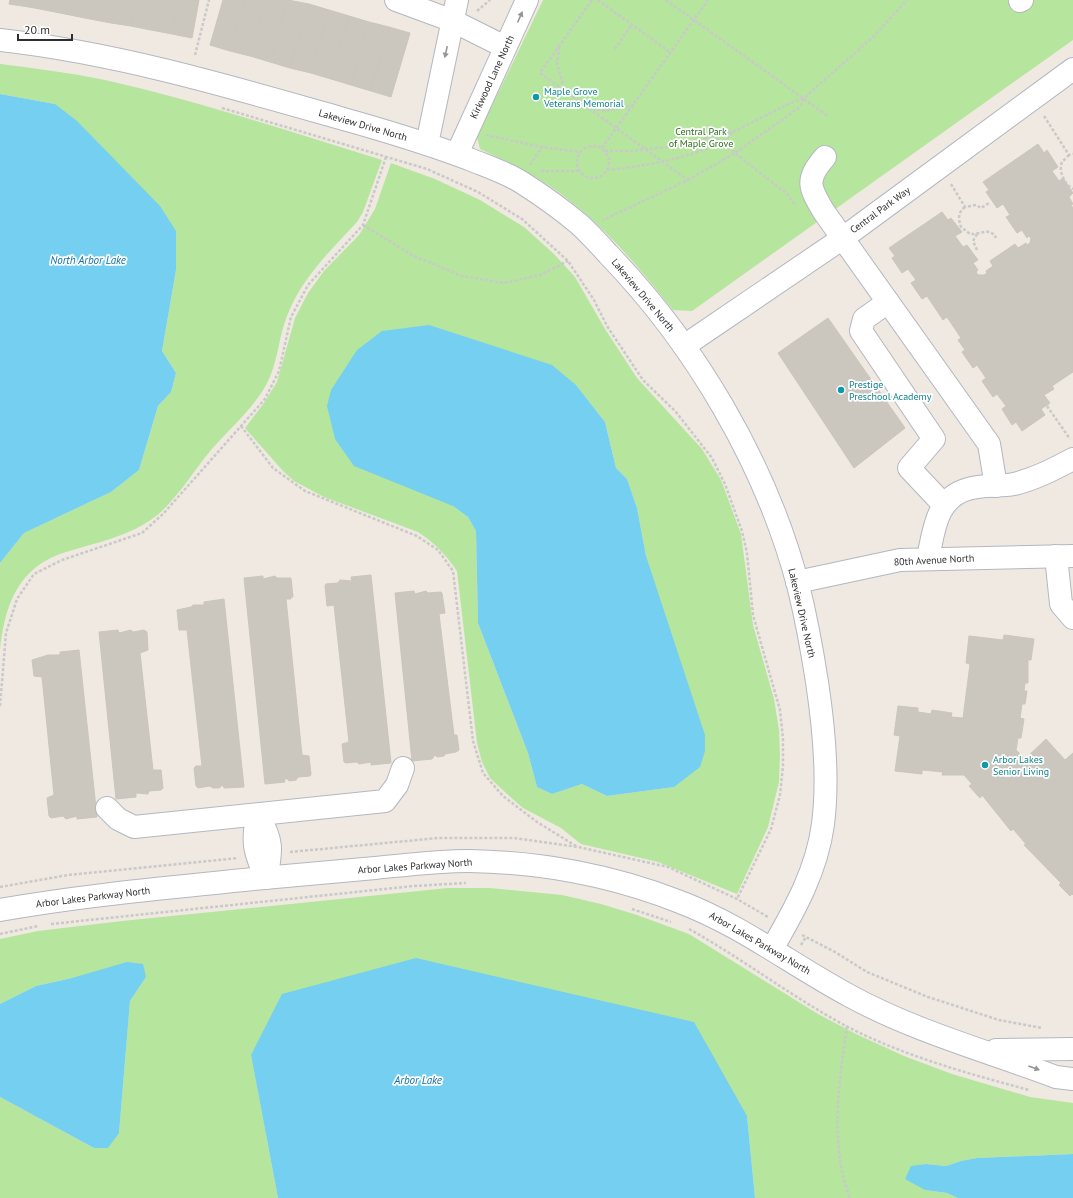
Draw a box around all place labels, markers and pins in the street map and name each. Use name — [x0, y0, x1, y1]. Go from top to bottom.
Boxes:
place label: Maple Grove Veterans Memorial — [543, 85, 624, 110]
marker: Maple Grove Veterans Memorial — [531, 92, 541, 102]
place label: Prestige Preschool Academy — [849, 378, 932, 403]
marker: Prestige Preschool Academy — [836, 385, 846, 395]
place label: Arbor Lakes Senior Living — [993, 753, 1049, 778]
marker: Arbor Lakes Senior Living — [980, 760, 990, 770]

